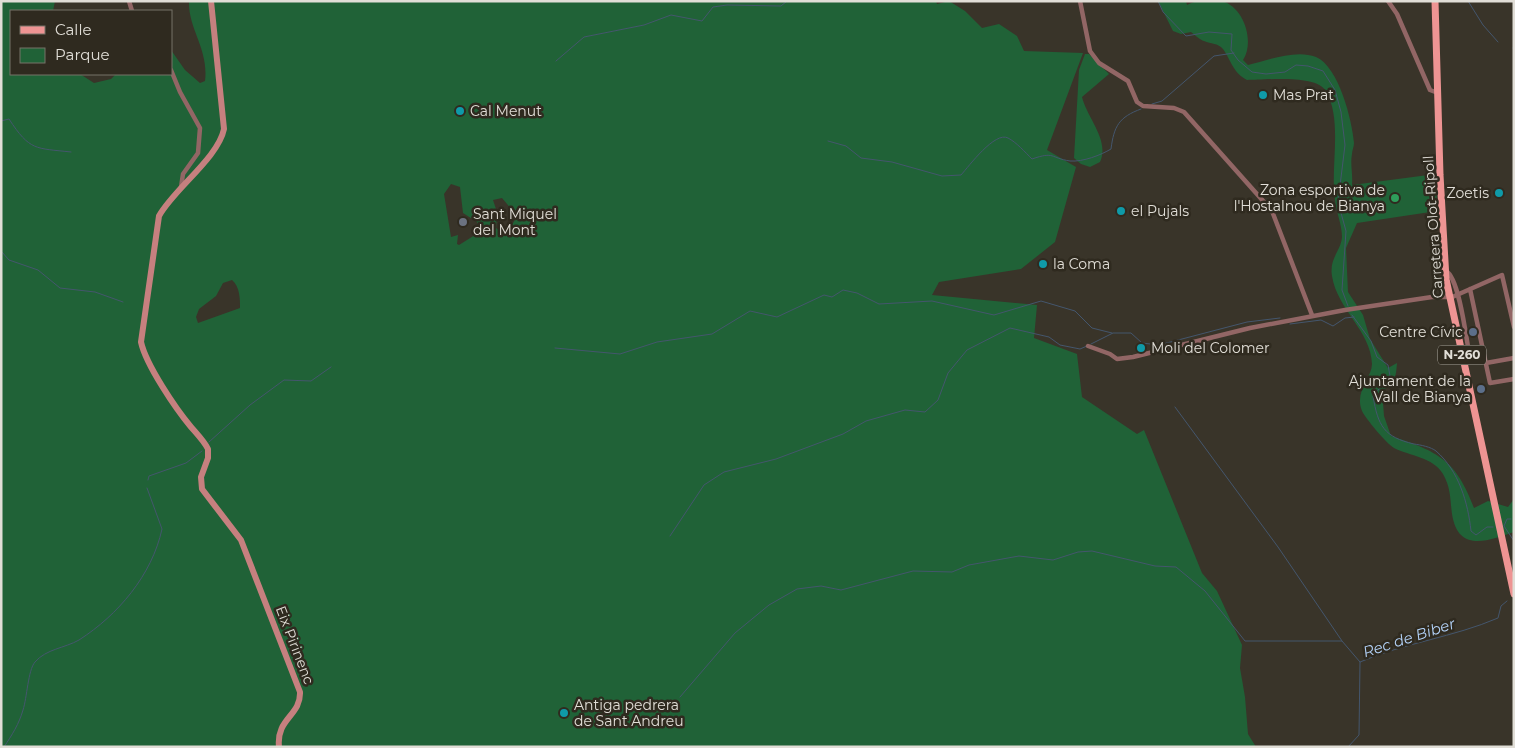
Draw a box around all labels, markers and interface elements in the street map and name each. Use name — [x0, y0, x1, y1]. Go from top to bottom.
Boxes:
legend — [10, 10, 172, 75]
text: Calle — [55, 20, 92, 39]
text: Parque — [55, 45, 110, 64]
place label: Mas Prat — [1273, 86, 1334, 104]
marker: Mas Prat — [1257, 89, 1269, 101]
place label: Cal Menut — [470, 102, 542, 120]
marker: Cal Menut — [454, 105, 466, 117]
street label: Carretera Olot-Ripoll — [1419, 155, 1447, 299]
place label: Zona esportiva de l'Hostalnou de Bianya — [1234, 181, 1385, 215]
place label: Zoetis — [1447, 184, 1489, 202]
marker: Zoetis — [1493, 187, 1505, 199]
marker: Zona esportiva de l'Hostalnou de Bianya — [1389, 192, 1401, 204]
place label: el Pujals — [1131, 202, 1189, 220]
place label: Sant Miquel del Mont — [473, 205, 557, 239]
marker: el Pujals — [1115, 205, 1127, 217]
marker: Sant Miquel del Mont — [457, 216, 469, 228]
place label: la Coma — [1053, 255, 1110, 273]
marker: la Coma — [1037, 258, 1049, 270]
place label: Centre Cívic — [1379, 323, 1463, 341]
marker: Centre Cívic — [1467, 326, 1479, 338]
place label: Moli del Colomer — [1151, 339, 1270, 357]
marker: Moli del Colomer — [1135, 342, 1147, 354]
road number: N-260 — [1438, 346, 1486, 364]
place label: Ajuntament de la Vall de Bianya — [1349, 372, 1471, 406]
marker: Ajuntament de la Vall de Bianya — [1475, 383, 1487, 395]
street label: Eix Pirinenc — [272, 603, 318, 687]
water label: Rec de Biber — [1360, 613, 1458, 661]
place label: Antiga pedrera de Sant Andreu — [574, 696, 684, 730]
marker: Antiga pedrera de Sant Andreu — [558, 707, 570, 719]

